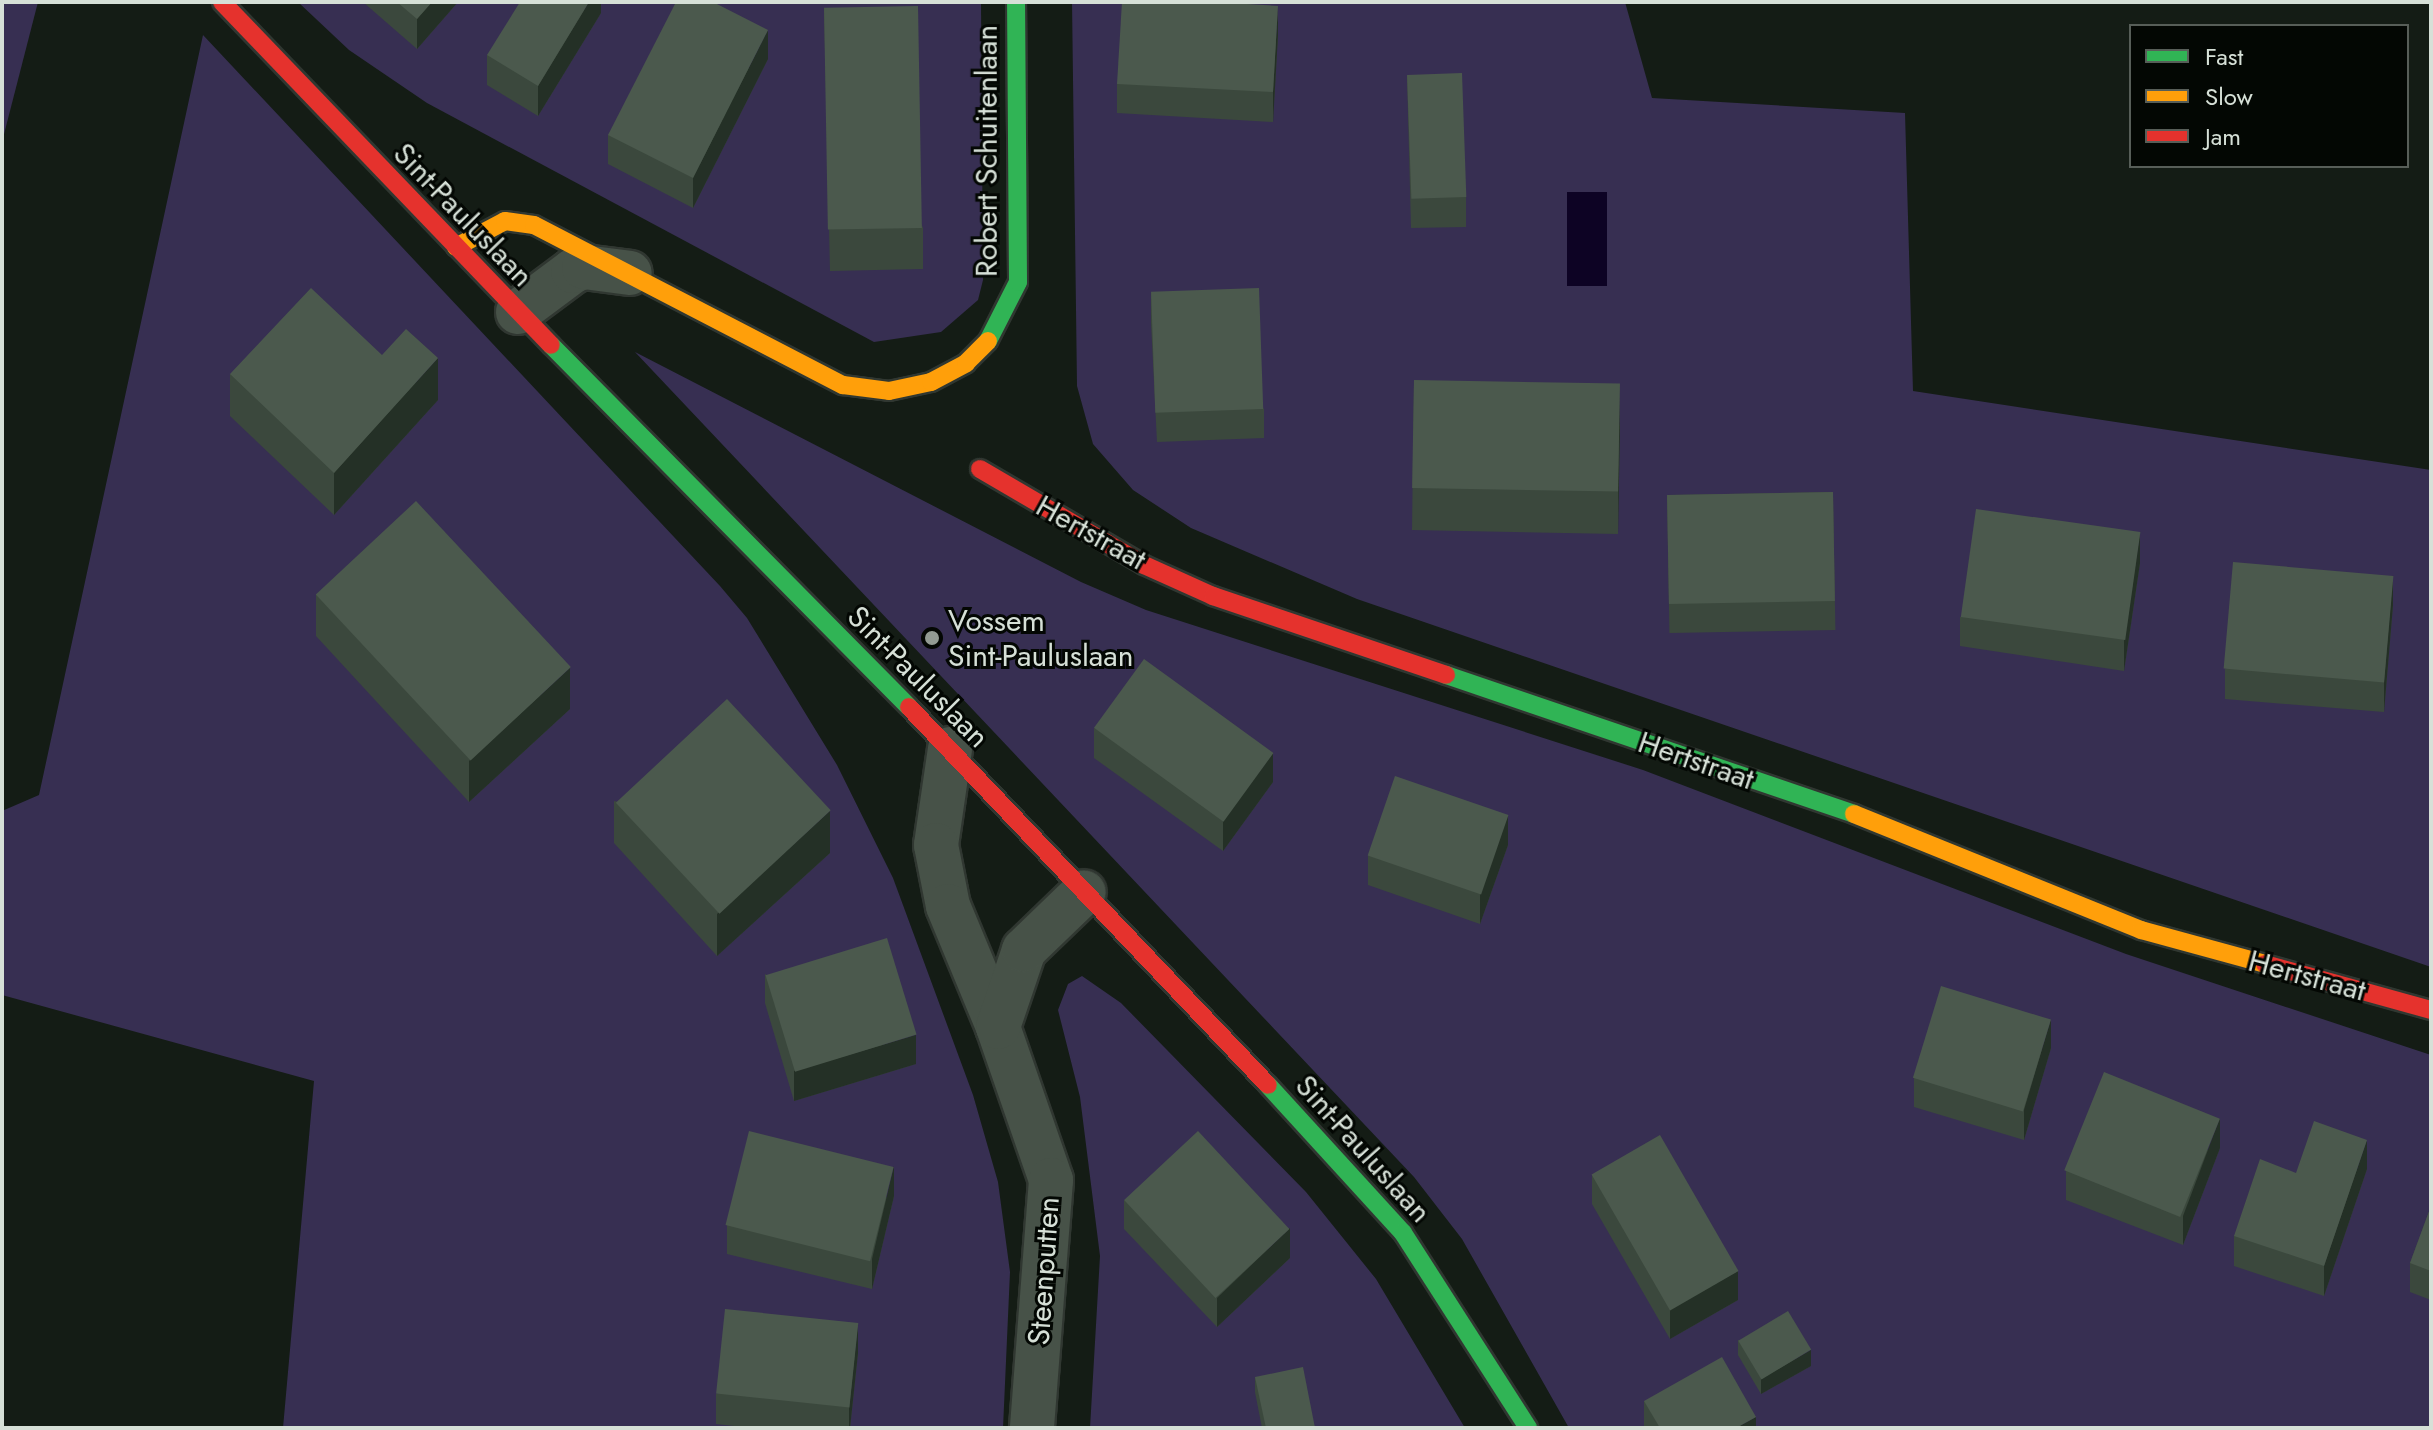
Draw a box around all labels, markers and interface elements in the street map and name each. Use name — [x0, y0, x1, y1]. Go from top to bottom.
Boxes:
legend — [2129, 24, 2409, 168]
street label: Robert Schuitenlaan — [969, 25, 1005, 277]
text: Fast — [2205, 39, 2243, 74]
text: Slow — [2205, 79, 2253, 114]
text: Jam — [2205, 119, 2241, 154]
street label: Sint-Pauluslaan — [386, 136, 540, 294]
street label: Hertstraat — [1030, 488, 1152, 578]
street label: Sint-Pauluslaan — [840, 599, 996, 755]
place label: Vossem Sint-Pauluslaan — [948, 603, 1133, 674]
marker: Vossem Sint-Pauluslaan — [923, 629, 941, 647]
street label: Hertstraat — [1633, 724, 1759, 798]
street label: Hertstraat — [2244, 943, 2370, 1009]
street label: Sint-Pauluslaan — [1288, 1068, 1438, 1230]
street label: Steenputten — [1021, 1196, 1067, 1346]

